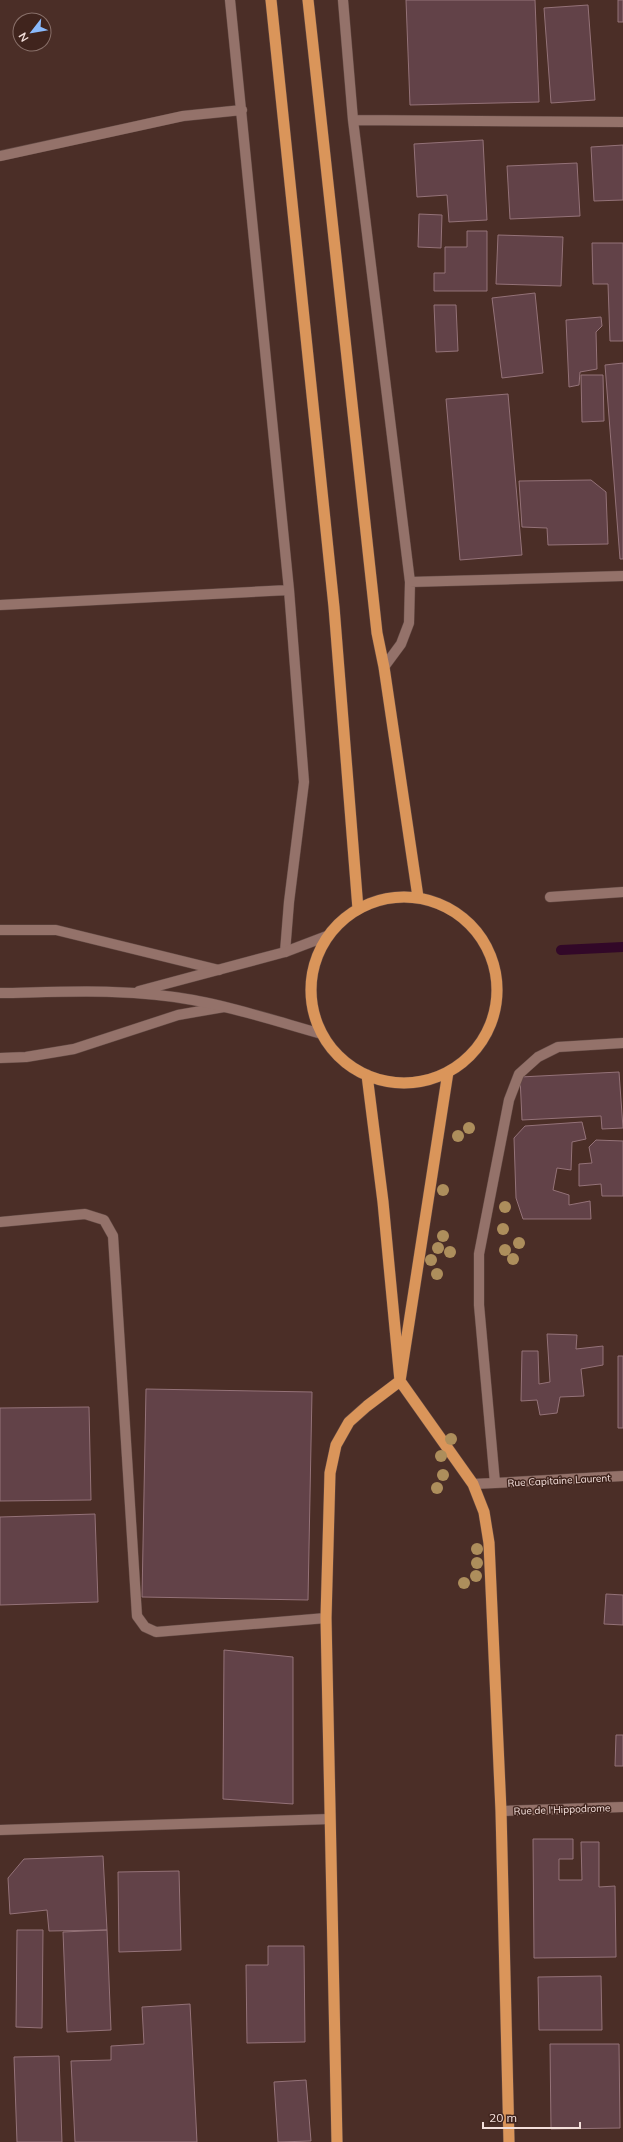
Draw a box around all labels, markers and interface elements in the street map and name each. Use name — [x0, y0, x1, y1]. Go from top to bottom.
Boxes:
north arrow — [12, 12, 52, 52]
text: N — [15, 30, 32, 44]
street label: Rue Capitaine Laurent — [507, 1471, 611, 1490]
street label: Rue de l'Hippodrome — [513, 1801, 611, 1818]
scale bar — [483, 2104, 580, 2130]
text: 20 m — [489, 2110, 517, 2125]

